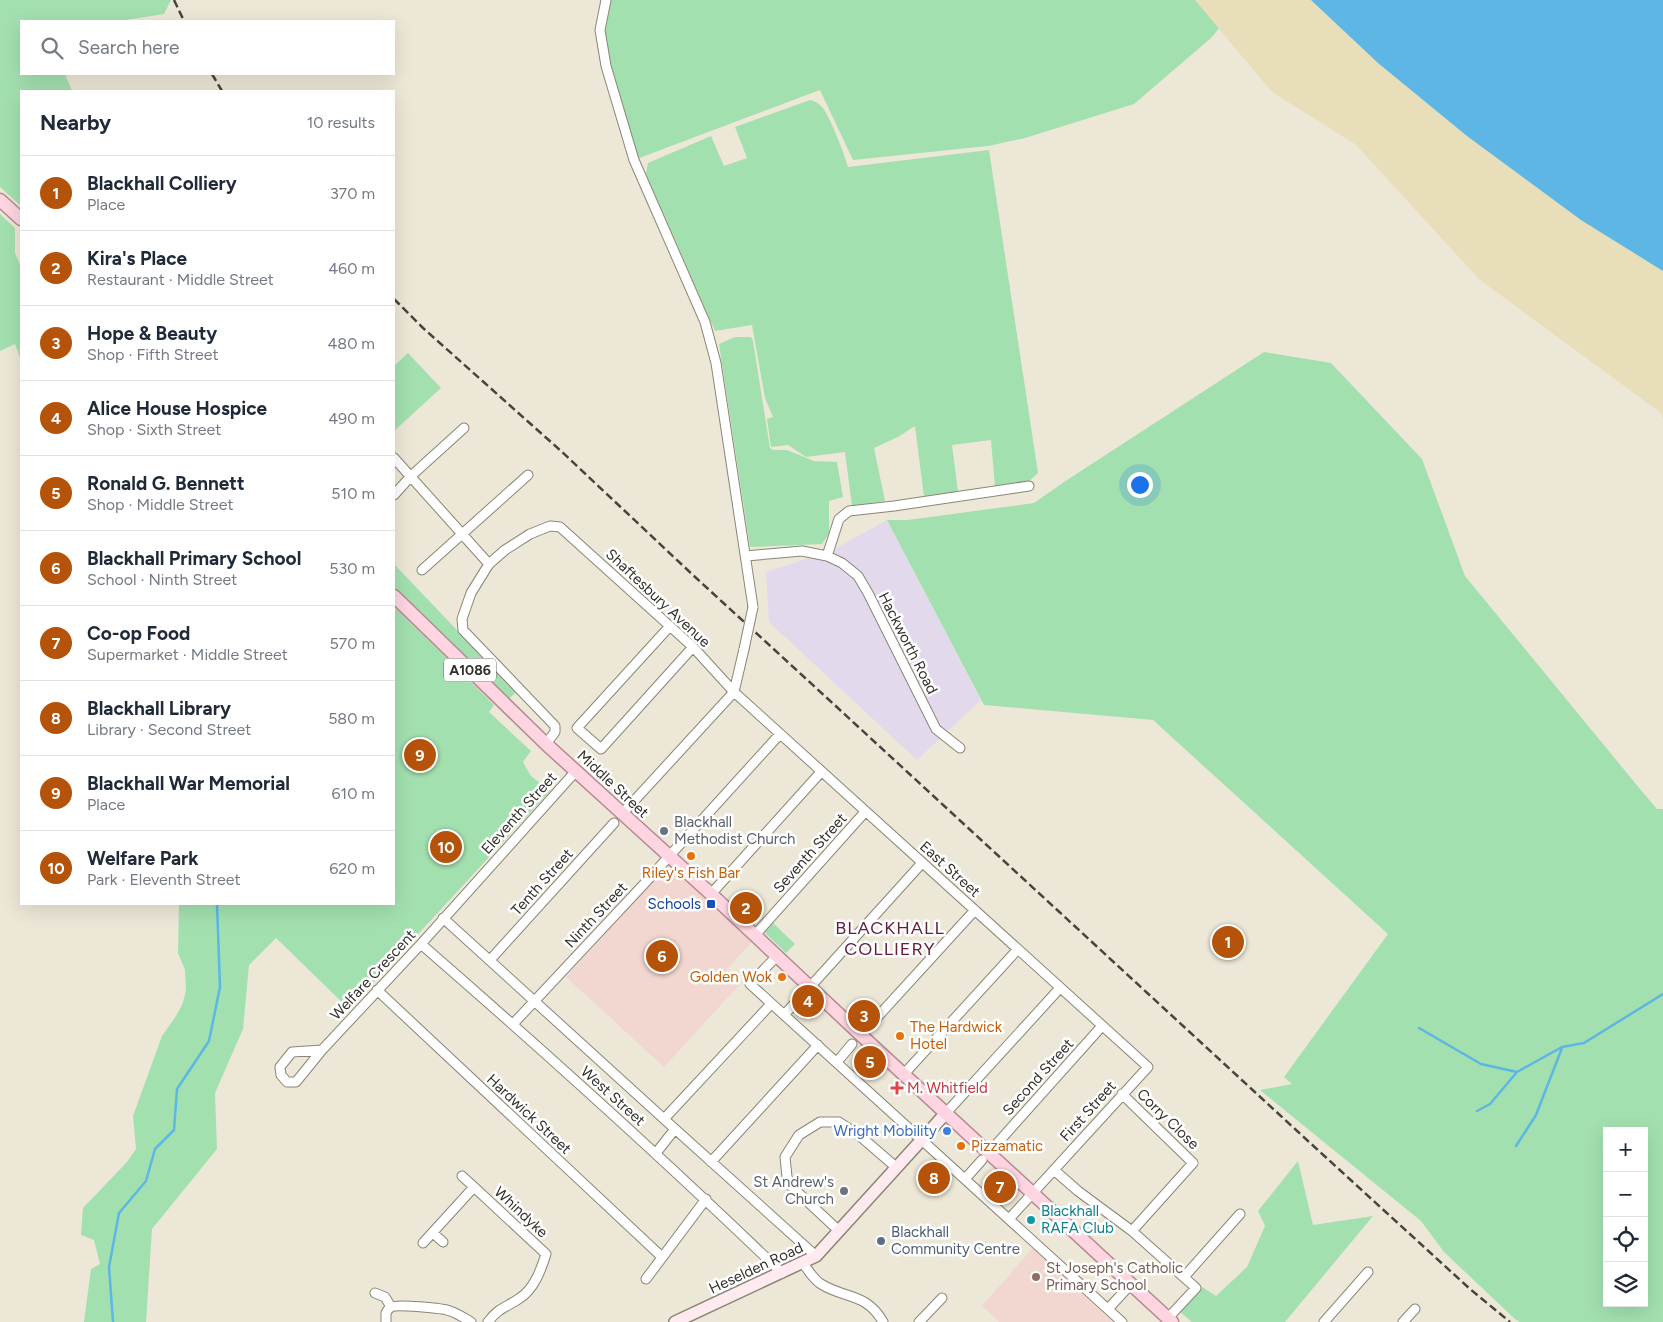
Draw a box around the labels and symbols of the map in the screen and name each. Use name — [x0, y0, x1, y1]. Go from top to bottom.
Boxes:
your location — [1127, 472, 1153, 498]
street label: Shaftesbury Avenue — [602, 545, 714, 651]
street label: Hackworth Road — [875, 589, 941, 697]
road number: A1086 — [444, 658, 496, 682]
pin: 9 — [404, 736, 436, 774]
street label: Middle Street — [574, 746, 653, 822]
street label: Eleventh Street — [477, 768, 561, 858]
street label: Seventh Street — [769, 809, 851, 897]
place label: Blackhall Methodist Church — [674, 813, 795, 848]
marker: Blackhall Methodist Church — [658, 825, 670, 837]
pin: 10 — [430, 828, 462, 866]
street label: East Street — [916, 837, 984, 901]
street label: Tenth Street — [507, 845, 577, 919]
marker: Riley's Fish Bar — [685, 850, 697, 862]
place label: Riley's Fish Bar — [642, 864, 740, 882]
street label: Ninth Street — [561, 878, 631, 952]
pin: 2 — [730, 889, 762, 927]
place label: Schools — [648, 895, 701, 913]
marker: Schools — [705, 898, 717, 910]
district label: BLACKHALL COLLIERY — [835, 917, 945, 960]
pin: 1 — [1212, 923, 1244, 961]
street label: Welfare Crescent — [327, 926, 420, 1024]
pin: 6 — [646, 937, 678, 975]
place label: Golden Wok — [690, 968, 773, 986]
marker: Golden Wok — [776, 971, 788, 983]
pin: 4 — [792, 982, 824, 1020]
pin: 3 — [848, 997, 880, 1035]
place label: The Hardwick Hotel — [910, 1018, 1003, 1053]
marker: The Hardwick Hotel — [894, 1030, 906, 1042]
street label: Second Street — [999, 1035, 1077, 1119]
pin: 5 — [854, 1043, 886, 1081]
street label: West Street — [577, 1062, 649, 1130]
street label: Hardwick Street — [483, 1070, 575, 1158]
street label: First Street — [1056, 1077, 1120, 1145]
place label: M. Whitfield — [907, 1079, 988, 1097]
marker: M. Whitfield — [891, 1082, 903, 1094]
street label: Corry Close — [1133, 1085, 1203, 1153]
place label: Wright Mobility — [834, 1122, 937, 1140]
marker: Wright Mobility — [941, 1125, 953, 1137]
place label: Pizzamatic — [971, 1137, 1043, 1155]
marker: Pizzamatic — [955, 1140, 967, 1152]
pin: 8 — [918, 1159, 950, 1197]
pin: 7 — [984, 1168, 1016, 1206]
place label: St Andrew's Church — [753, 1173, 834, 1208]
street label: Whindyke — [491, 1183, 551, 1241]
marker: St Andrew's Church — [838, 1185, 850, 1197]
place label: Blackhall RAFA Club — [1041, 1202, 1114, 1237]
marker: Blackhall RAFA Club — [1025, 1214, 1037, 1226]
place label: Blackhall Community Centre — [891, 1223, 1020, 1258]
marker: Blackhall Community Centre — [875, 1235, 887, 1247]
street label: Heselden Road — [706, 1238, 806, 1298]
place label: St Joseph's Catholic Primary School — [1046, 1259, 1183, 1294]
marker: St Joseph's Catholic Primary School — [1030, 1271, 1042, 1283]

